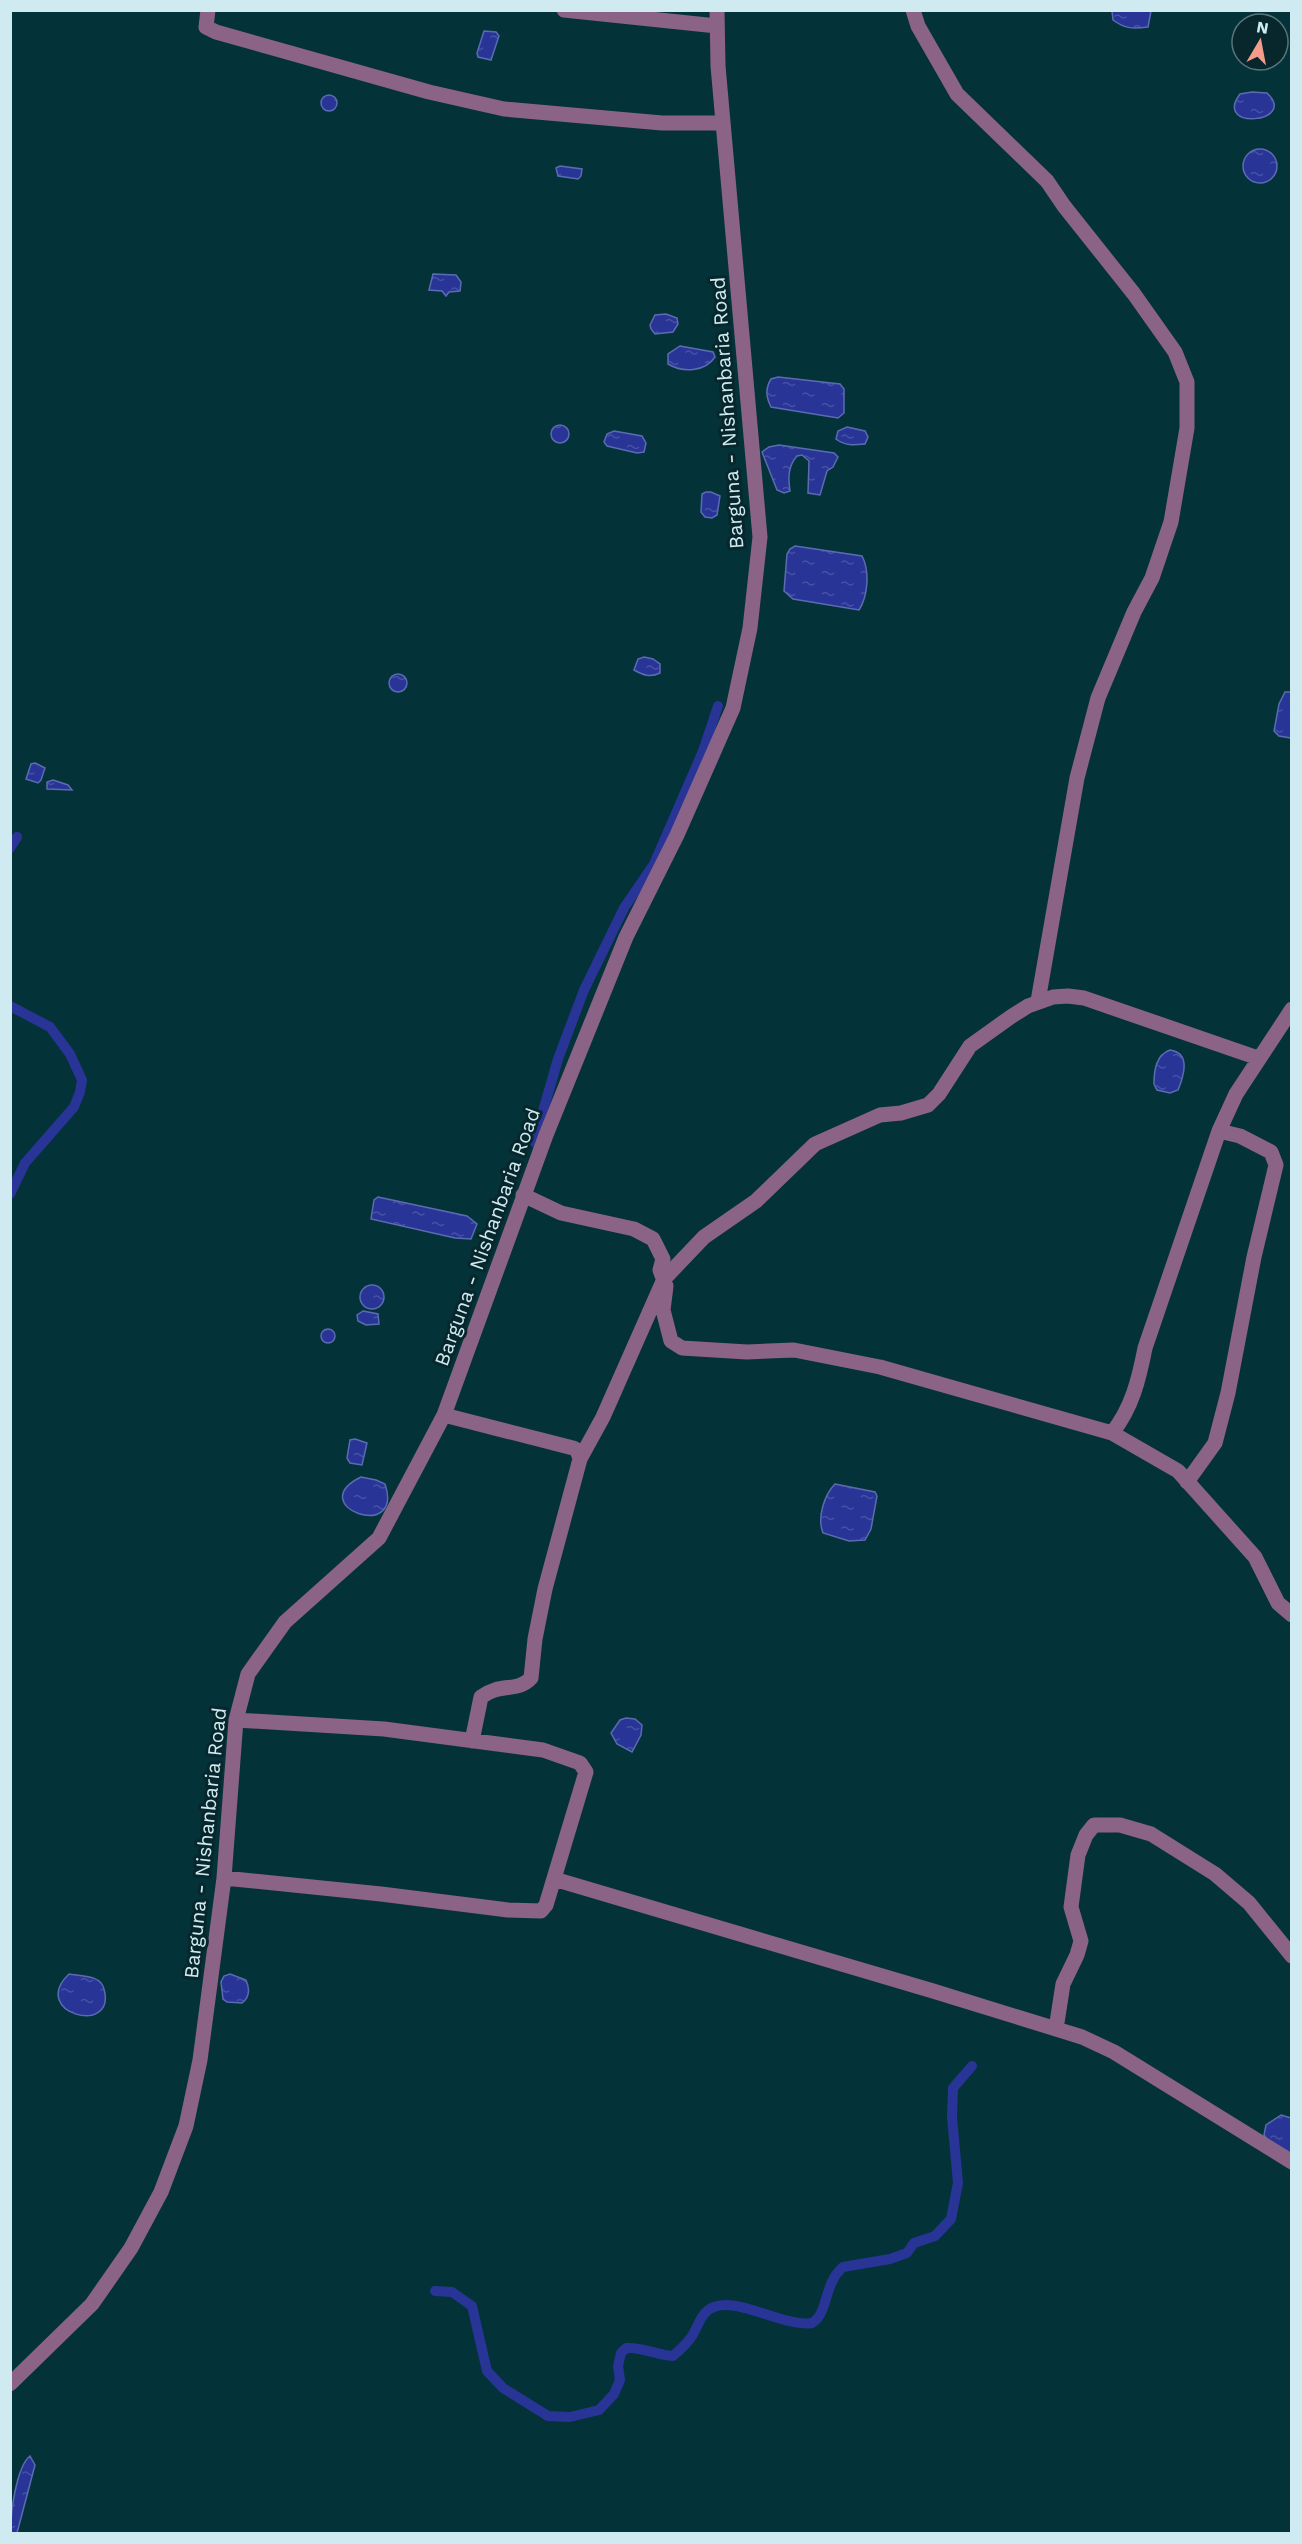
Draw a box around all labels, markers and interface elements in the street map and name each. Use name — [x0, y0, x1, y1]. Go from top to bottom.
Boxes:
north arrow — [1230, 12, 1290, 72]
text: N — [1255, 17, 1270, 38]
street label: Barguna - Nishanbaria Road — [706, 276, 748, 550]
street label: Barguna - Nishanbaria Road — [429, 1105, 545, 1369]
street label: Barguna - Nishanbaria Road — [179, 1706, 231, 1980]

